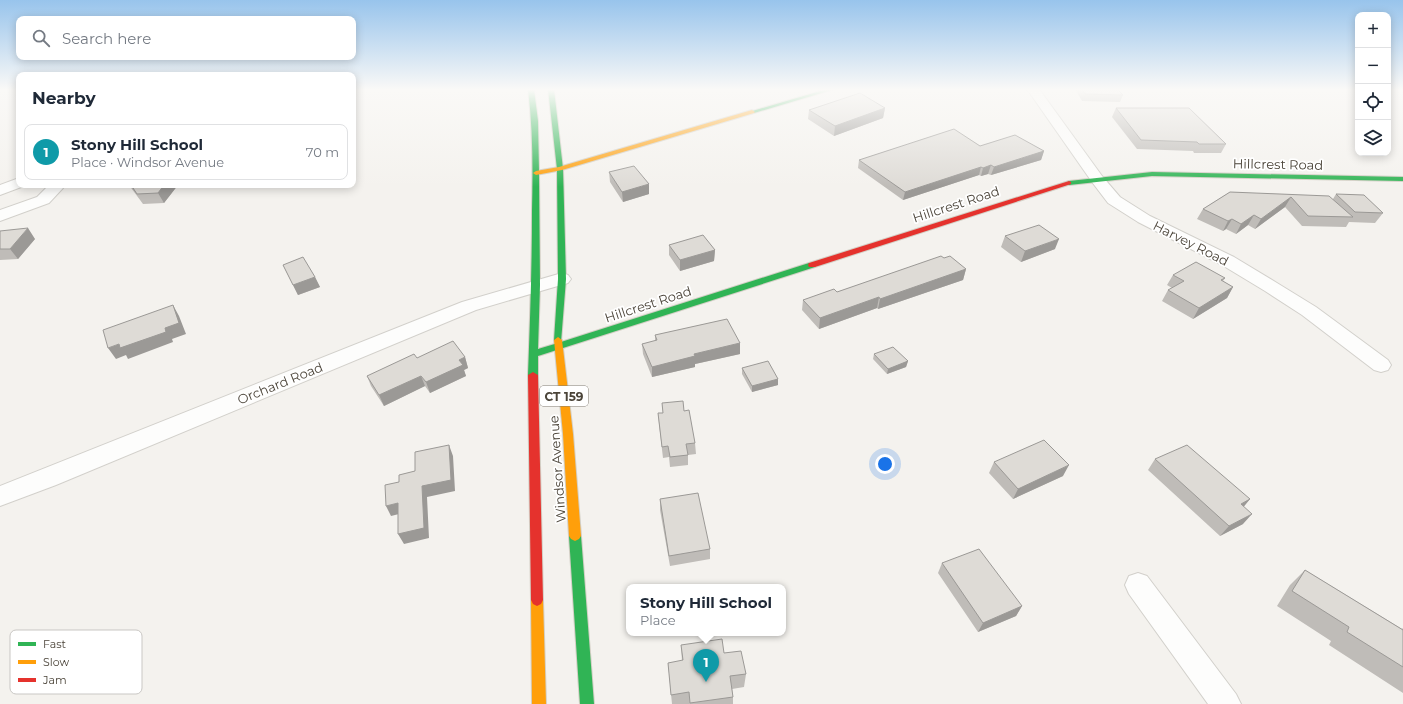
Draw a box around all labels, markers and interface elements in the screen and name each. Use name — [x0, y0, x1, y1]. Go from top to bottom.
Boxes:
map controls — [1355, 12, 1391, 156]
button: + — [1355, 12, 1391, 48]
search box — [16, 16, 356, 60]
icon: search — [30, 27, 52, 49]
text: Search here — [62, 29, 151, 48]
button: − — [1355, 48, 1391, 84]
button: locate — [1355, 84, 1391, 120]
text: Nearby — [32, 88, 96, 108]
button: layers — [1355, 120, 1391, 156]
text: Stony Hill School — [71, 135, 203, 154]
text: 1 — [43, 144, 49, 160]
text: 70 m — [306, 144, 339, 160]
text: Place · Windsor Avenue — [71, 154, 224, 170]
street label: Hillcrest Road — [1233, 155, 1323, 173]
street label: Hillcrest Road — [911, 182, 1001, 226]
street label: Harvey Road — [1151, 217, 1231, 269]
street label: Hillcrest Road — [603, 282, 693, 326]
street label: Orchard Road — [235, 359, 325, 407]
road number: CT 159 — [540, 386, 588, 406]
street label: Windsor Avenue — [545, 415, 569, 523]
your location — [875, 454, 895, 474]
popup — [626, 584, 786, 636]
text: Stony Hill School — [640, 593, 772, 612]
text: Place — [640, 612, 676, 628]
legend — [10, 630, 142, 694]
text: Fast — [43, 637, 67, 651]
pin: 1 — [693, 649, 719, 682]
text: Slow — [43, 655, 69, 669]
text: Jam — [42, 673, 67, 687]

